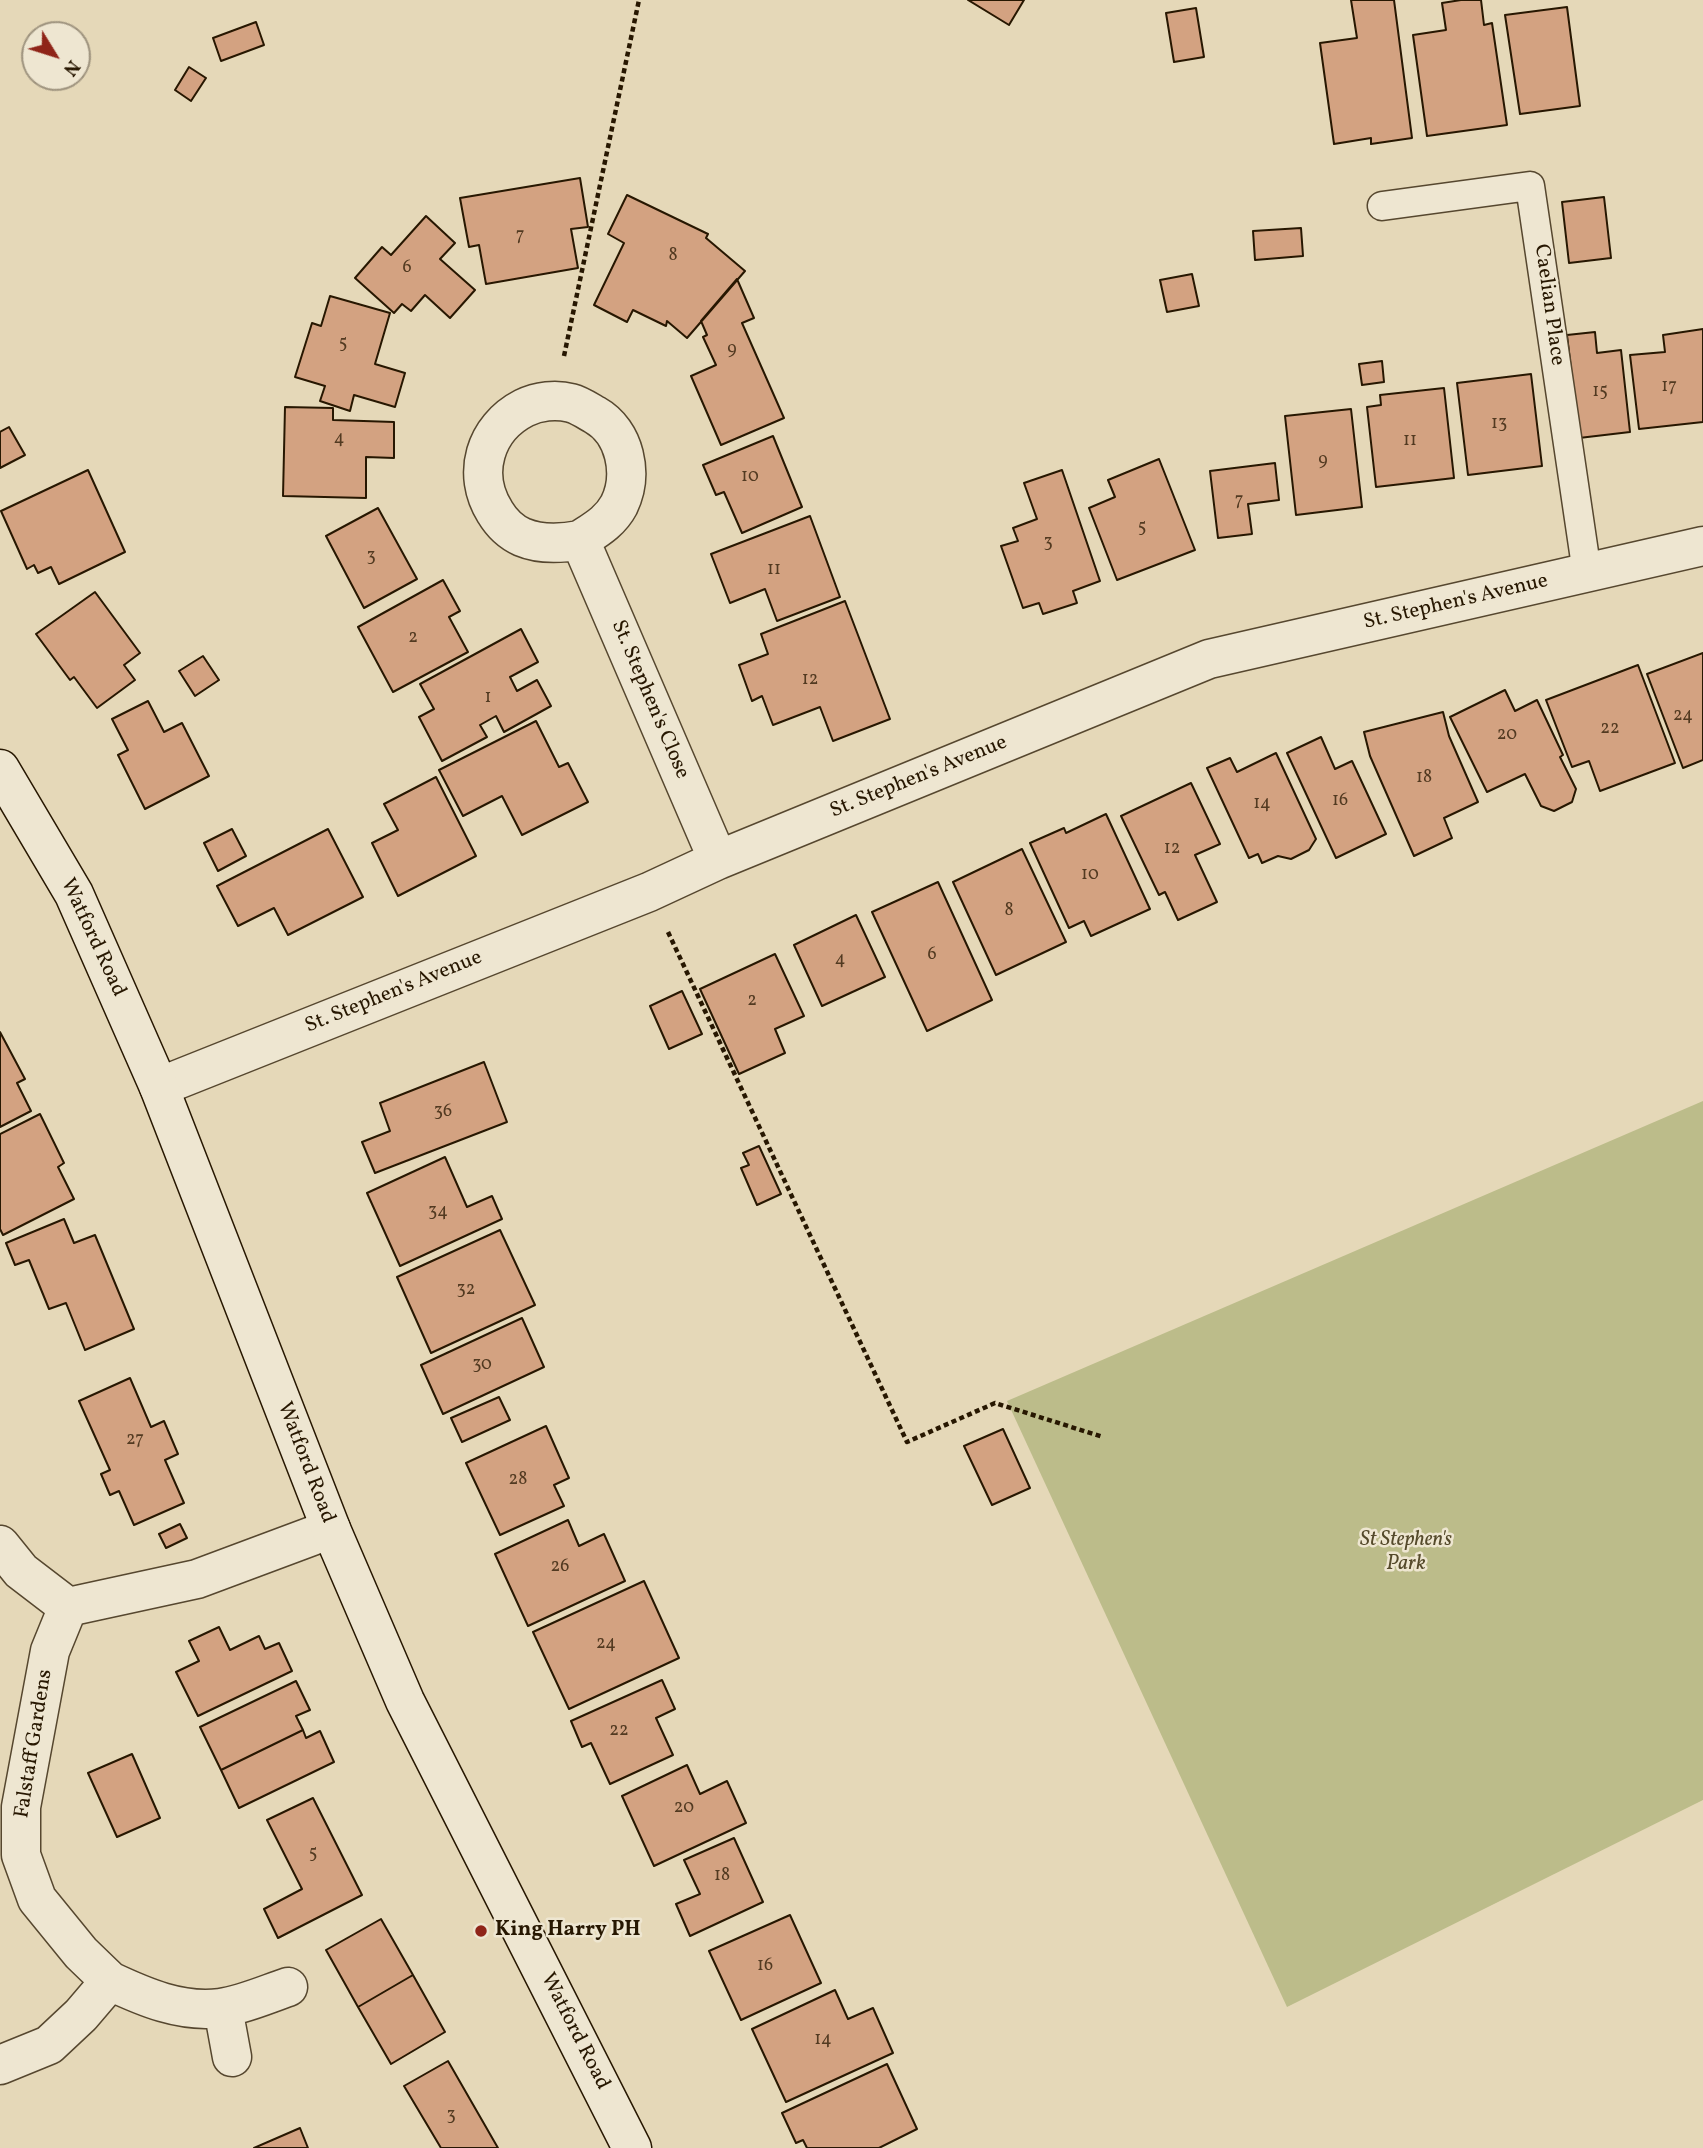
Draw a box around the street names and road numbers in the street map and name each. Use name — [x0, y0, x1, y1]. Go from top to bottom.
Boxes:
street label: Caelian Place — [1527, 243, 1569, 367]
street label: St. Stephen's Avenue — [1361, 570, 1551, 636]
street label: St. Stephen's Close — [604, 617, 694, 783]
street label: St. Stephen's Avenue — [827, 731, 1011, 825]
street label: Watford Road — [54, 875, 130, 1001]
street label: St. Stephen's Avenue — [302, 946, 486, 1040]
street label: Watford Road — [270, 1399, 340, 1527]
street label: Falstaff Gardens — [11, 1668, 59, 1820]
street label: Watford Road — [534, 1969, 614, 2095]

